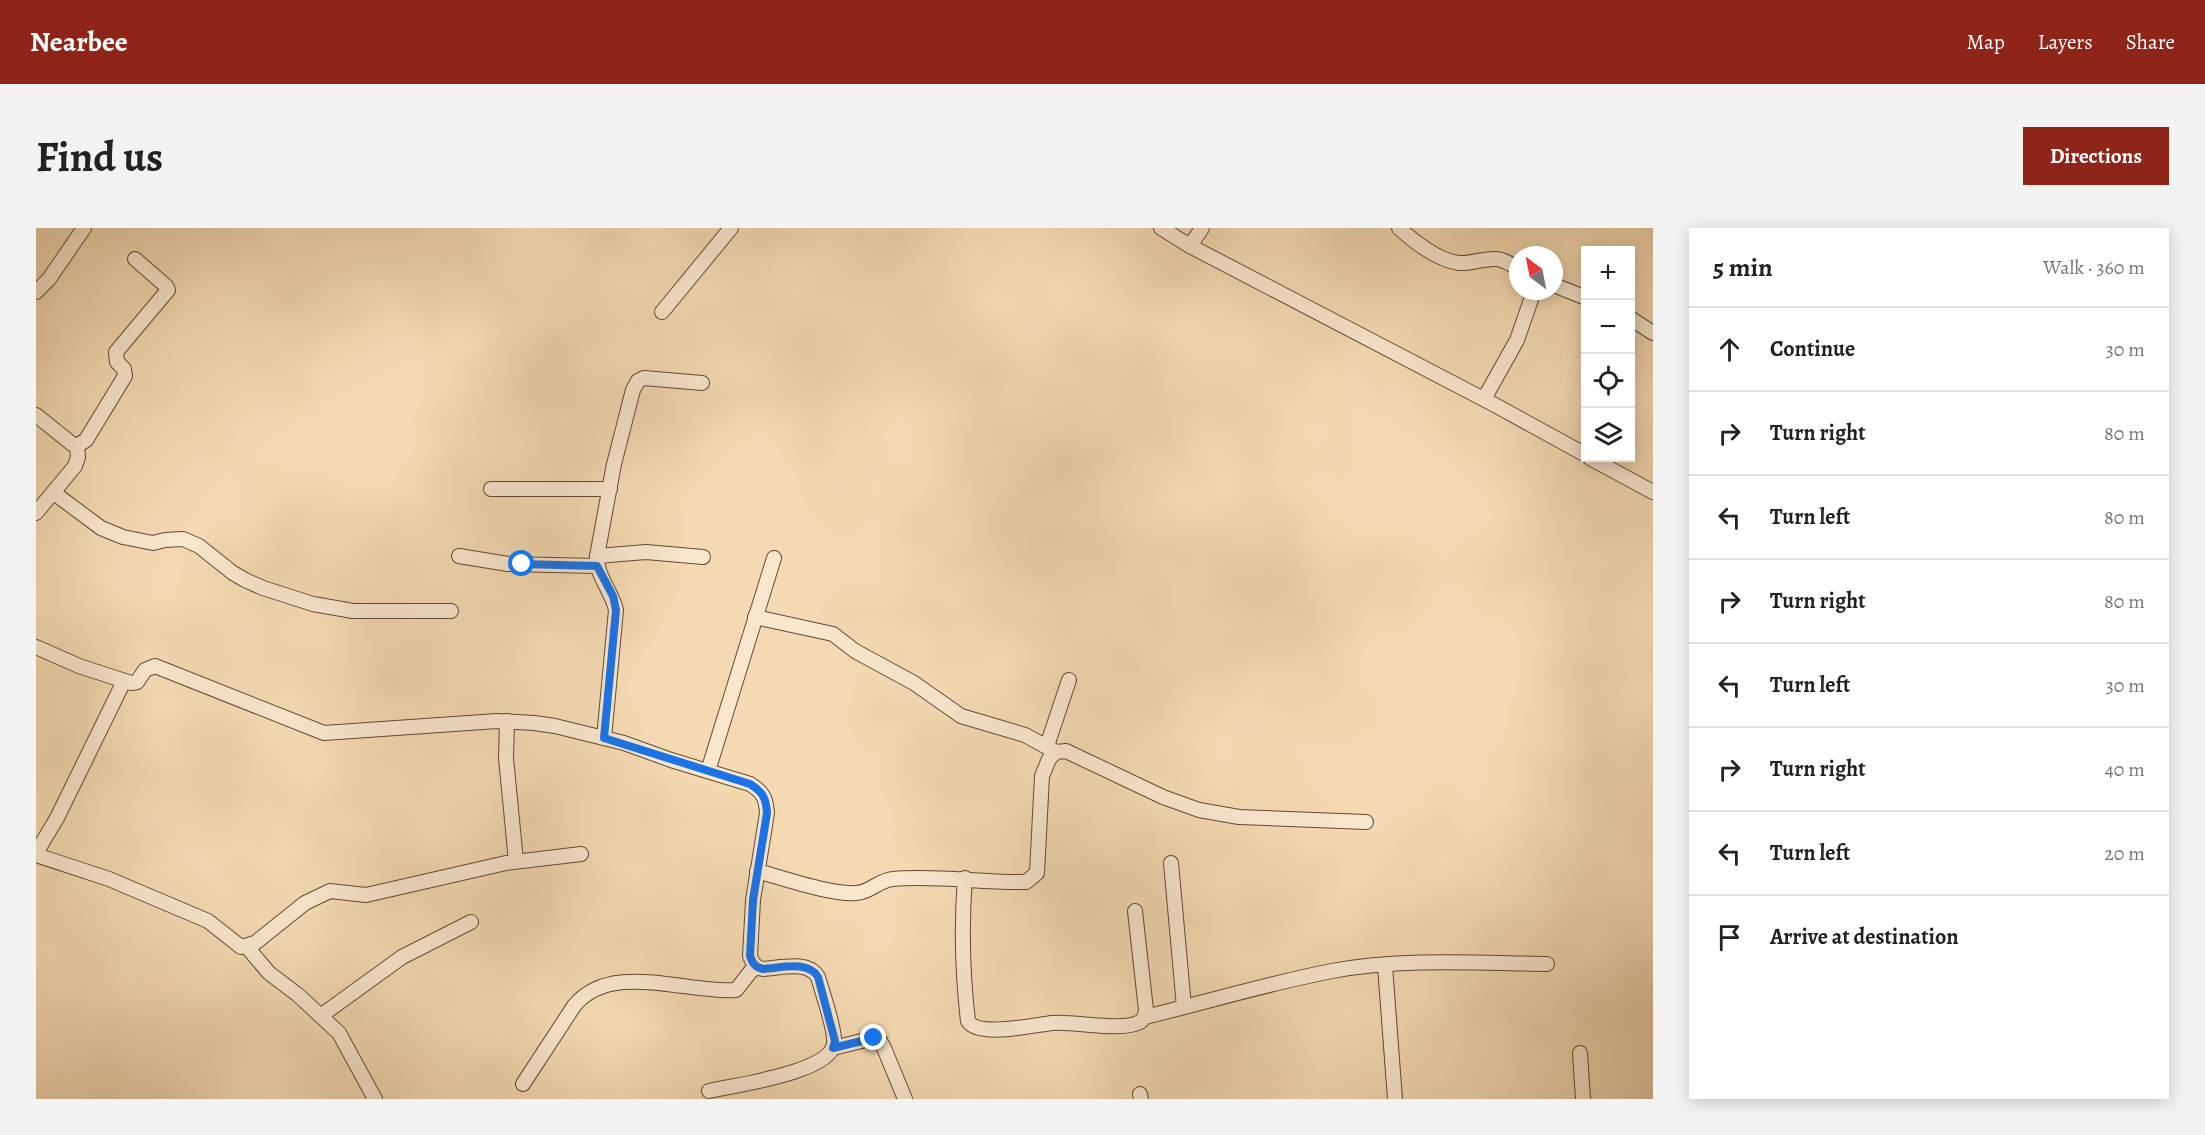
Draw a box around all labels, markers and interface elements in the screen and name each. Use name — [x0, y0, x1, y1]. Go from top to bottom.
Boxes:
text: Nearbee — [30, 23, 128, 61]
text: Map — [1966, 28, 2005, 56]
text: Layers — [2038, 28, 2093, 56]
text: Share — [2126, 28, 2175, 56]
button: Directions — [2023, 127, 2169, 185]
text: Find us — [36, 128, 163, 185]
north arrow — [1509, 246, 1563, 300]
map controls — [1581, 246, 1635, 462]
button: + — [1581, 246, 1635, 300]
text: 5 min — [1713, 250, 1773, 285]
text: Walk · 360 m — [2043, 254, 2145, 281]
button: − — [1581, 300, 1635, 354]
icon: ahead — [1713, 333, 1746, 366]
text: Continue — [1770, 334, 1855, 364]
text: 30 m — [2105, 336, 2145, 363]
button: locate — [1581, 354, 1635, 408]
button: layers — [1581, 408, 1635, 462]
icon: right — [1713, 417, 1746, 450]
text: Turn right — [1770, 418, 1866, 448]
text: 80 m — [2104, 420, 2145, 447]
icon: left — [1713, 501, 1746, 534]
text: Turn left — [1770, 502, 1850, 532]
text: 80 m — [2104, 504, 2145, 531]
route start — [508, 550, 534, 576]
icon: right — [1713, 585, 1746, 618]
text: Turn right — [1770, 586, 1866, 616]
text: 80 m — [2104, 588, 2145, 615]
icon: left — [1713, 669, 1746, 702]
text: Turn left — [1770, 670, 1850, 700]
text: 30 m — [2105, 672, 2145, 699]
icon: right — [1713, 753, 1746, 786]
text: Turn right — [1770, 754, 1866, 784]
text: 40 m — [2105, 756, 2145, 783]
icon: left — [1713, 837, 1746, 870]
text: Turn left — [1770, 838, 1850, 868]
text: 20 m — [2104, 840, 2145, 867]
icon: arrive — [1713, 921, 1746, 954]
text: Arrive at destination — [1770, 922, 1959, 952]
route end — [860, 1024, 886, 1050]

